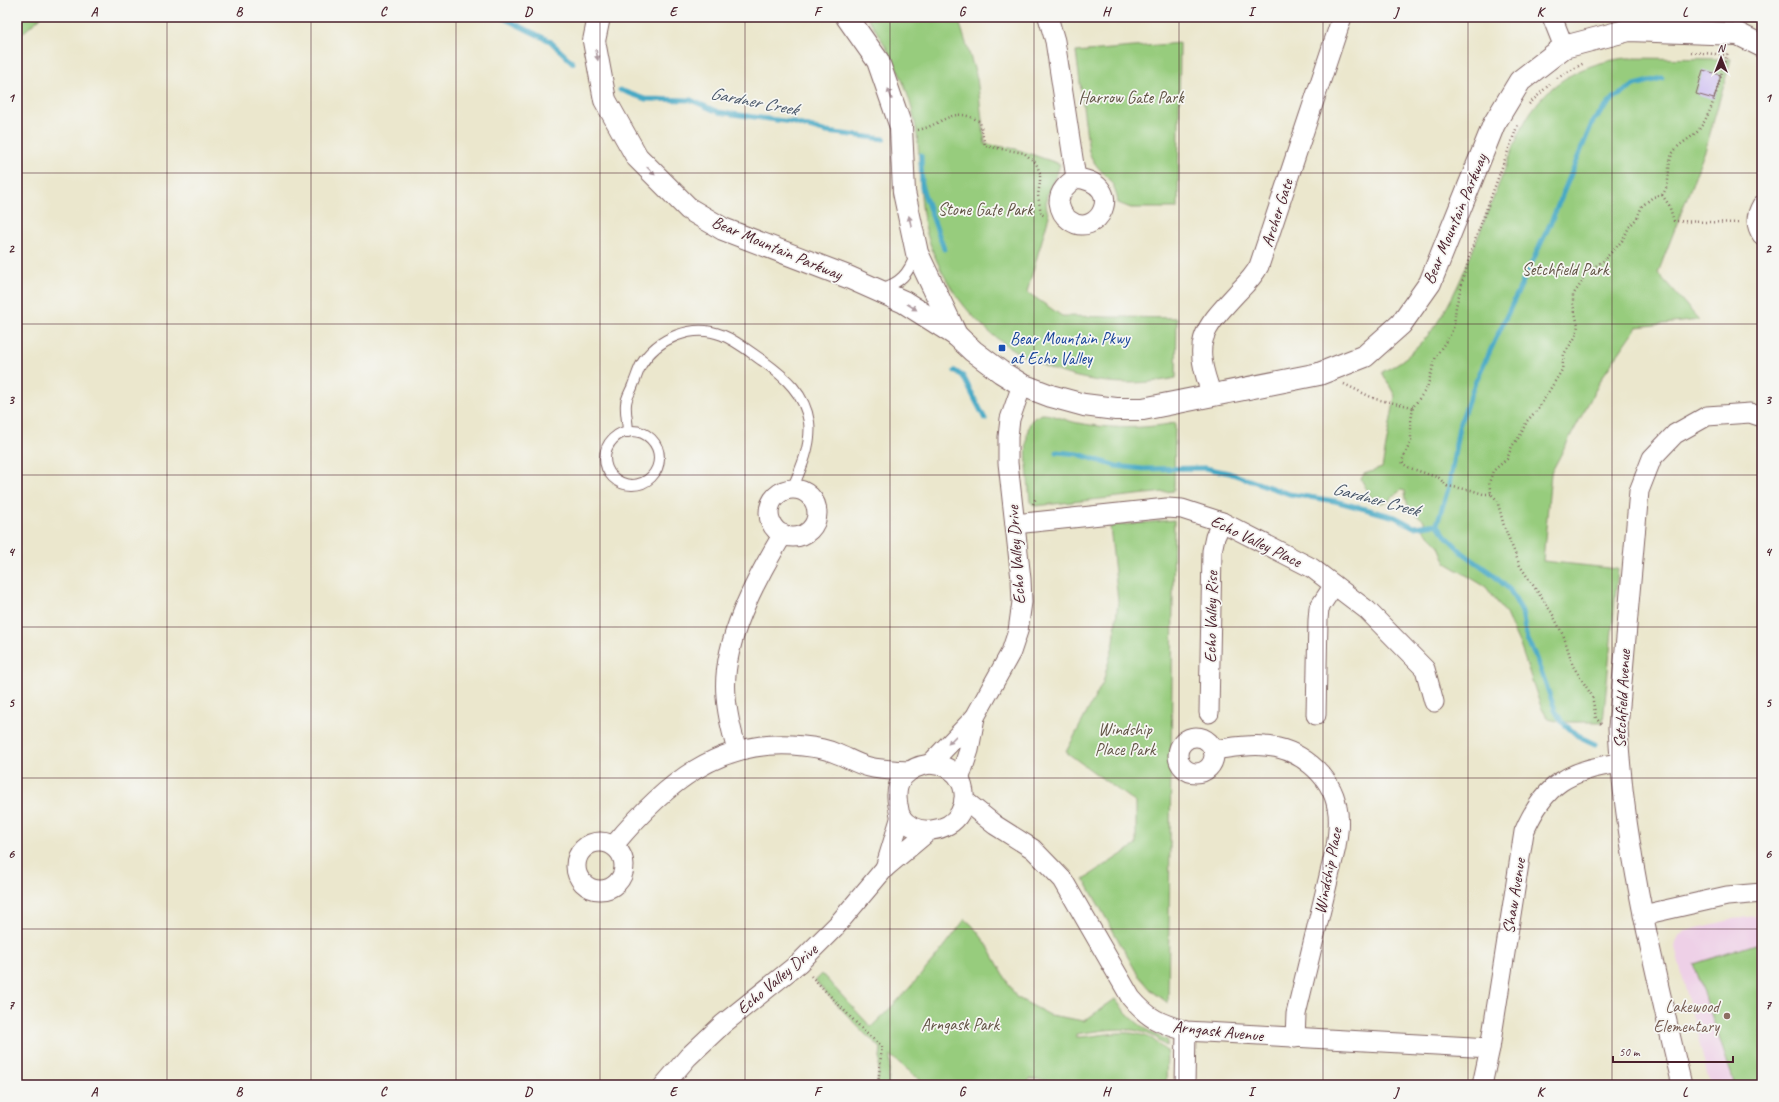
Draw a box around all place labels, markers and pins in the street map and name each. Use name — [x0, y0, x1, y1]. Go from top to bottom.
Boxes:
place label: Bear Mountain Pkwy at Echo Valley — [1010, 328, 1131, 369]
marker: Bear Mountain Pkwy at Echo Valley — [997, 343, 1007, 353]
place label: Lakewood Elementary — [1654, 996, 1721, 1037]
marker: Lakewood Elementary — [1722, 1011, 1732, 1021]

